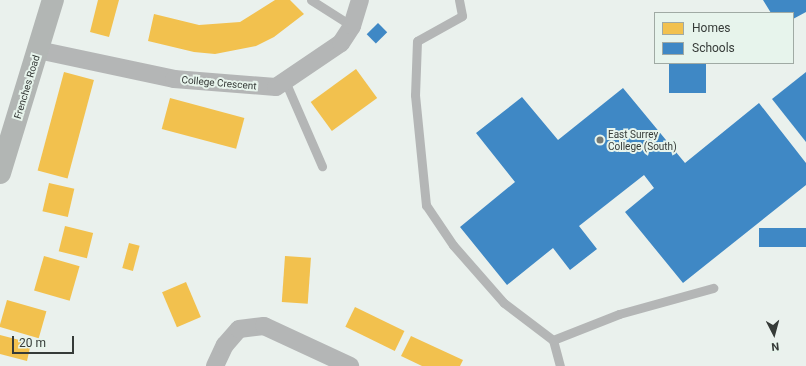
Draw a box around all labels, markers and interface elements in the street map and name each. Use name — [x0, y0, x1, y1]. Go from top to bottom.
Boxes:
legend — [654, 12, 794, 64]
text: Homes — [692, 21, 730, 35]
text: Schools — [692, 41, 735, 55]
street label: Frenches Road — [12, 54, 42, 120]
street label: College Crescent — [181, 74, 257, 92]
place label: East Surrey College (South) — [608, 128, 677, 152]
marker: East Surrey College (South) — [595, 135, 605, 145]
north arrow — [754, 314, 794, 354]
scale bar — [14, 328, 76, 354]
text: 20 m — [19, 336, 46, 350]
text: N — [771, 340, 780, 353]

